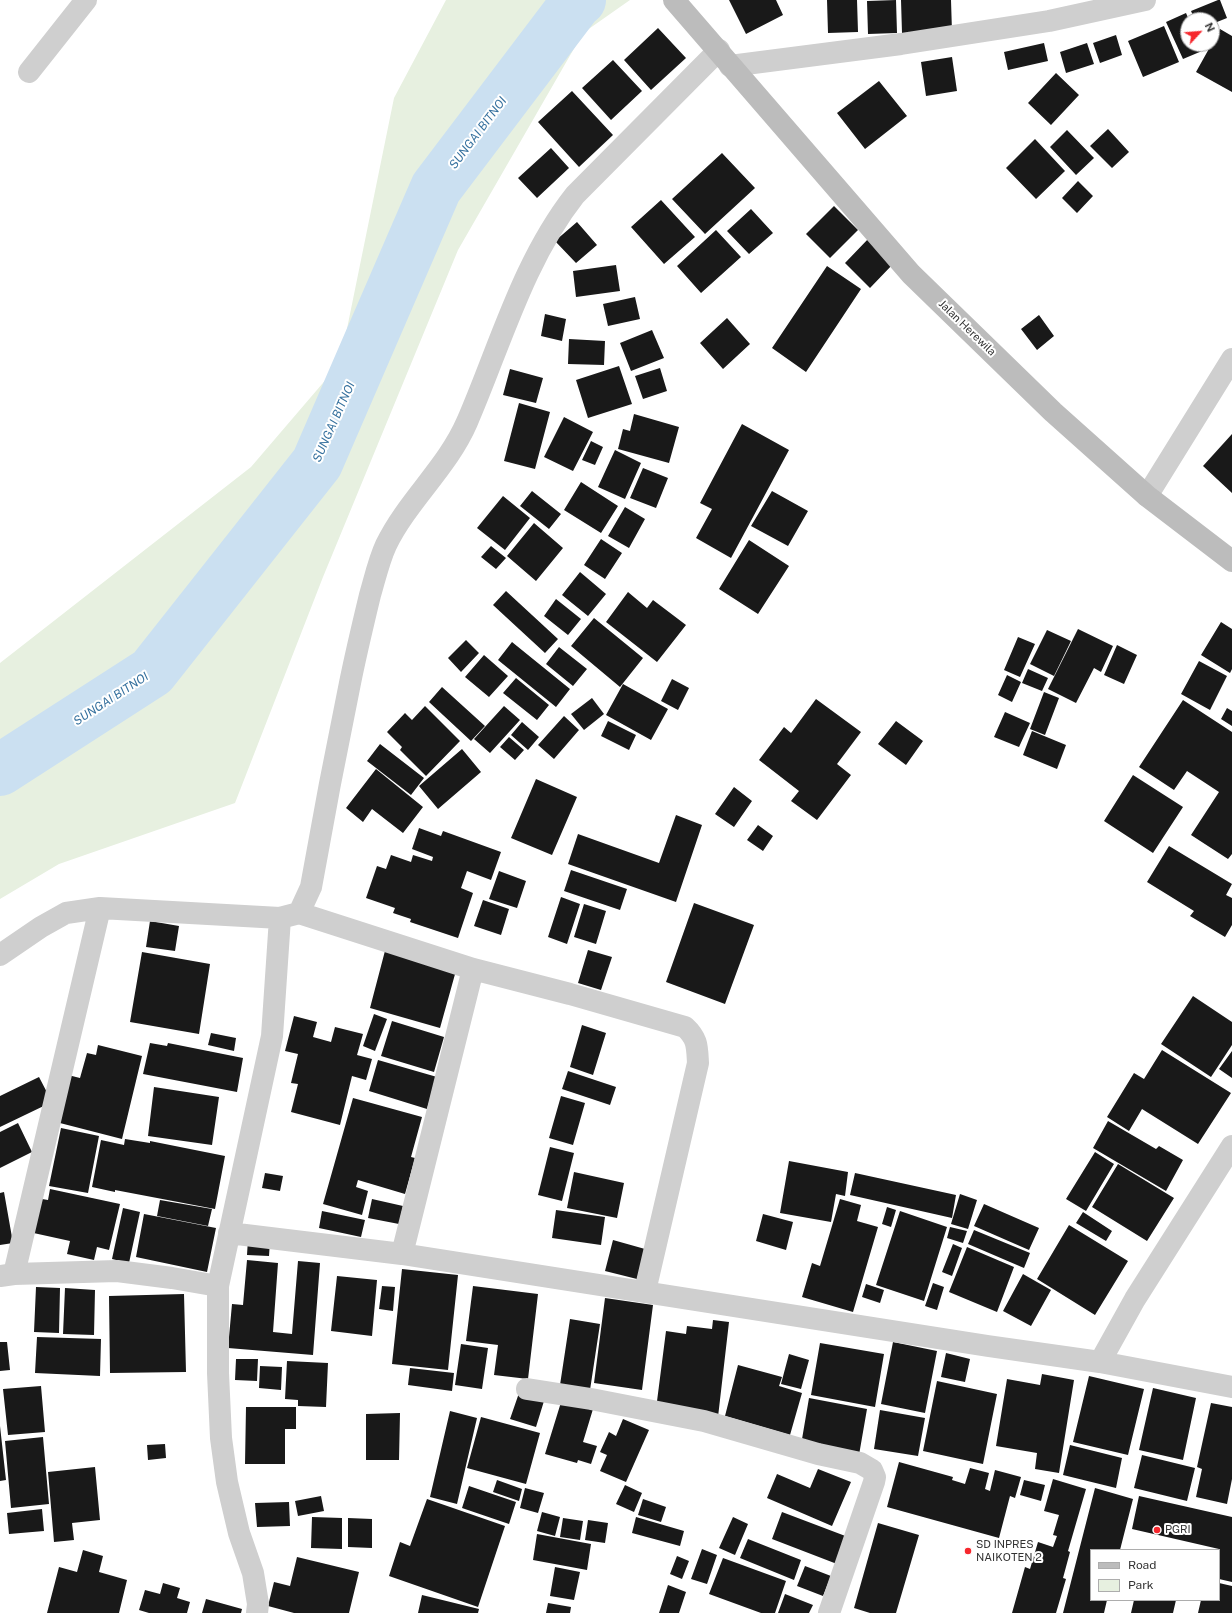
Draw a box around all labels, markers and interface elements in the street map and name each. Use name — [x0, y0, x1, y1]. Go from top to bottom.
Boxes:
north arrow — [1180, 12, 1220, 52]
text: N — [1203, 21, 1217, 34]
water label: SUNGAI BITNOI — [446, 94, 510, 172]
street label: Jalan Herewila — [936, 297, 998, 359]
water label: SUNGAI BITNOI — [310, 380, 358, 464]
water label: SUNGAI BITNOI — [71, 669, 151, 729]
place label: PGRI — [1165, 1523, 1191, 1537]
marker: PGRI — [1152, 1525, 1162, 1535]
place label: SD INPRES NAIKOTEN 2 — [976, 1538, 1042, 1564]
marker: SD INPRES NAIKOTEN 2 — [963, 1546, 973, 1556]
legend — [1090, 1549, 1220, 1601]
text: Road — [1128, 1558, 1156, 1572]
text: Park — [1128, 1578, 1154, 1592]

